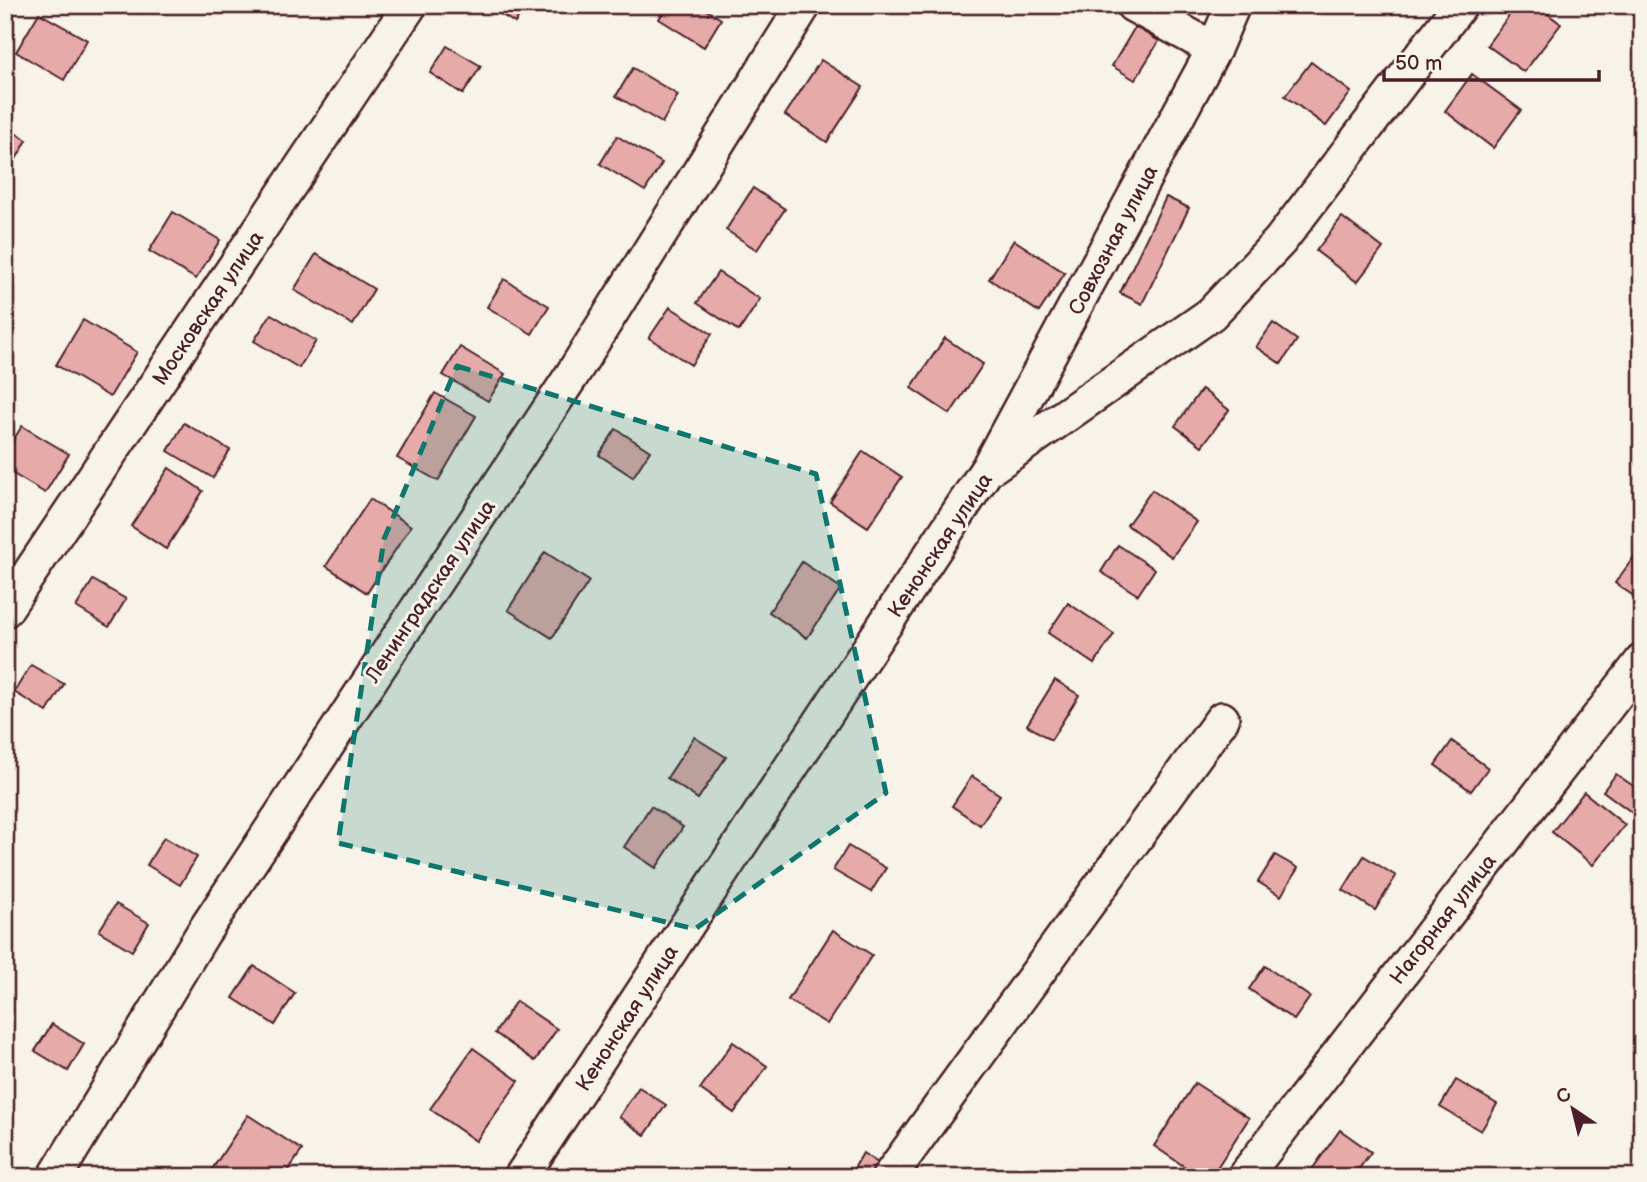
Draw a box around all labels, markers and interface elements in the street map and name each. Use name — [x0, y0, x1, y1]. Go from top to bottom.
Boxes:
scale bar — [1384, 38, 1600, 82]
text: 50 m — [1395, 51, 1442, 76]
street label: Совхозная улица — [1063, 161, 1164, 319]
street label: Московская улица — [148, 226, 270, 390]
street label: Кенонская улица — [883, 468, 998, 622]
street label: Ленинградская улица — [359, 495, 501, 688]
street label: Нагорная улица — [1385, 849, 1502, 989]
street label: Кенонская улица — [571, 940, 684, 1096]
north arrow — [1538, 1074, 1608, 1144]
text: С — [1552, 1083, 1576, 1110]

